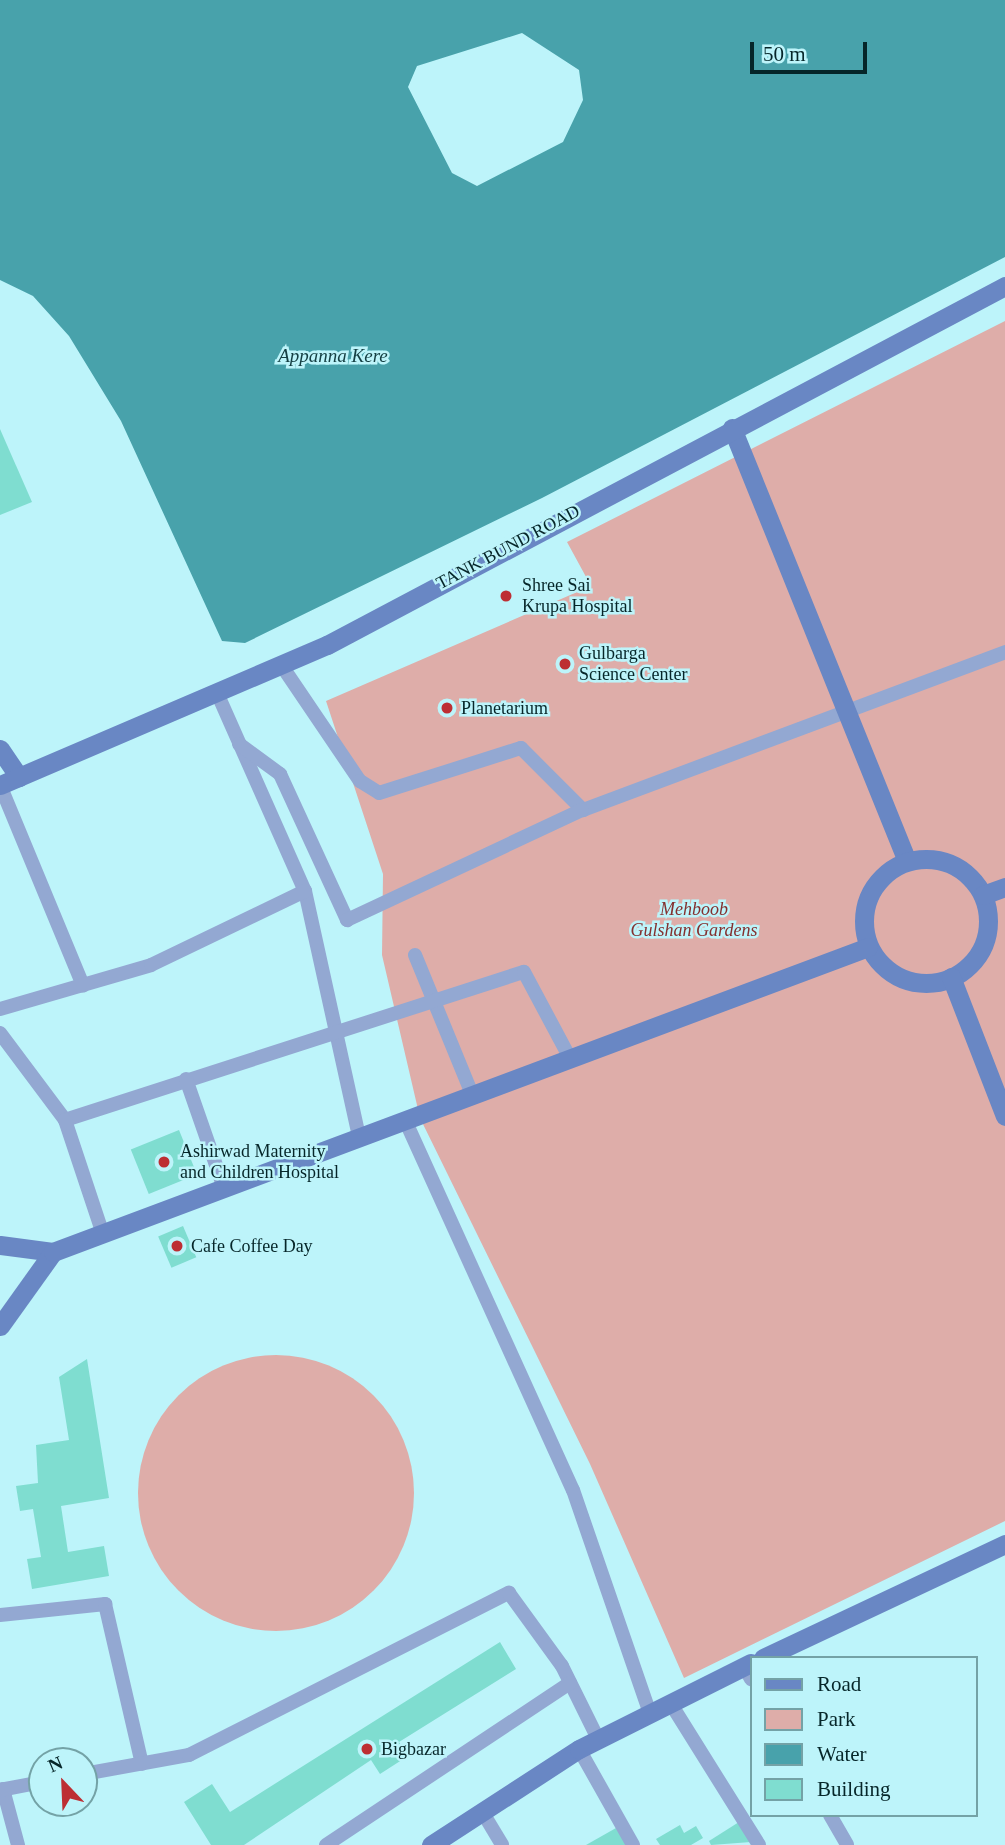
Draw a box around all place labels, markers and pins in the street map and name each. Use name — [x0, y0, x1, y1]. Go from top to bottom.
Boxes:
place label: Shree Sai Krupa Hospital — [522, 575, 632, 618]
marker: Shree Sai Krupa Hospital — [496, 586, 516, 606]
place label: Gulbarga Science Center — [579, 643, 687, 686]
marker: Gulbarga Science Center — [557, 656, 573, 672]
place label: Planetarium — [461, 697, 548, 719]
marker: Planetarium — [439, 700, 455, 716]
place label: Ashirwad Maternity and Children Hospital — [180, 1141, 339, 1184]
marker: Ashirwad Maternity and Children Hospital — [154, 1152, 174, 1172]
place label: Cafe Coffee Day — [191, 1235, 313, 1257]
marker: Cafe Coffee Day — [169, 1238, 185, 1254]
place label: Bigbazar — [381, 1738, 446, 1760]
marker: Bigbazar — [359, 1741, 375, 1757]

